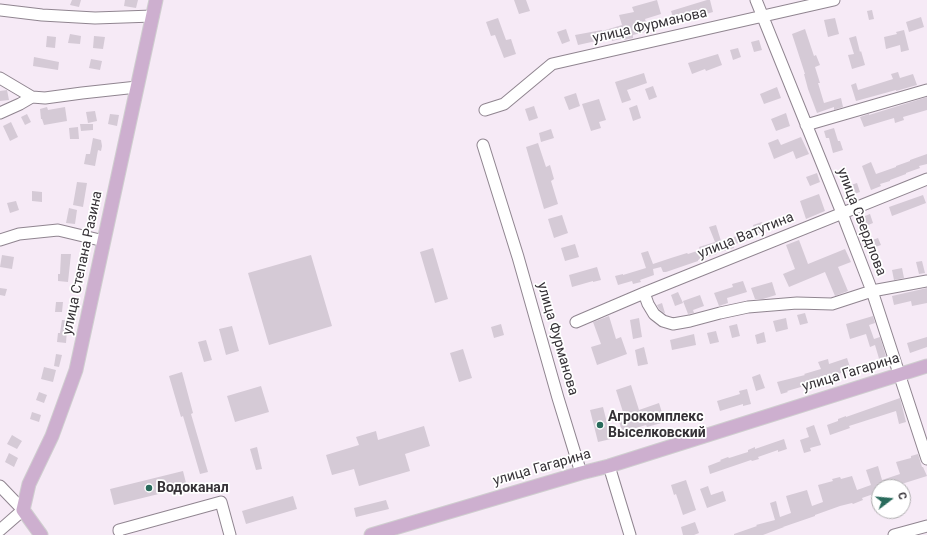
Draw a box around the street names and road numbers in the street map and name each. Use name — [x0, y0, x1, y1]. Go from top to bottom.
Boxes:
street label: улица Фурманова — [591, 5, 709, 47]
street label: улица Свердлова — [833, 166, 889, 278]
street label: улица Степана Разина — [60, 189, 106, 337]
street label: улица Ватутина — [696, 209, 796, 263]
street label: улица Фурманова — [533, 281, 581, 397]
street label: улица Гагарина — [800, 350, 902, 396]
street label: улица Гагарина — [491, 446, 593, 490]

